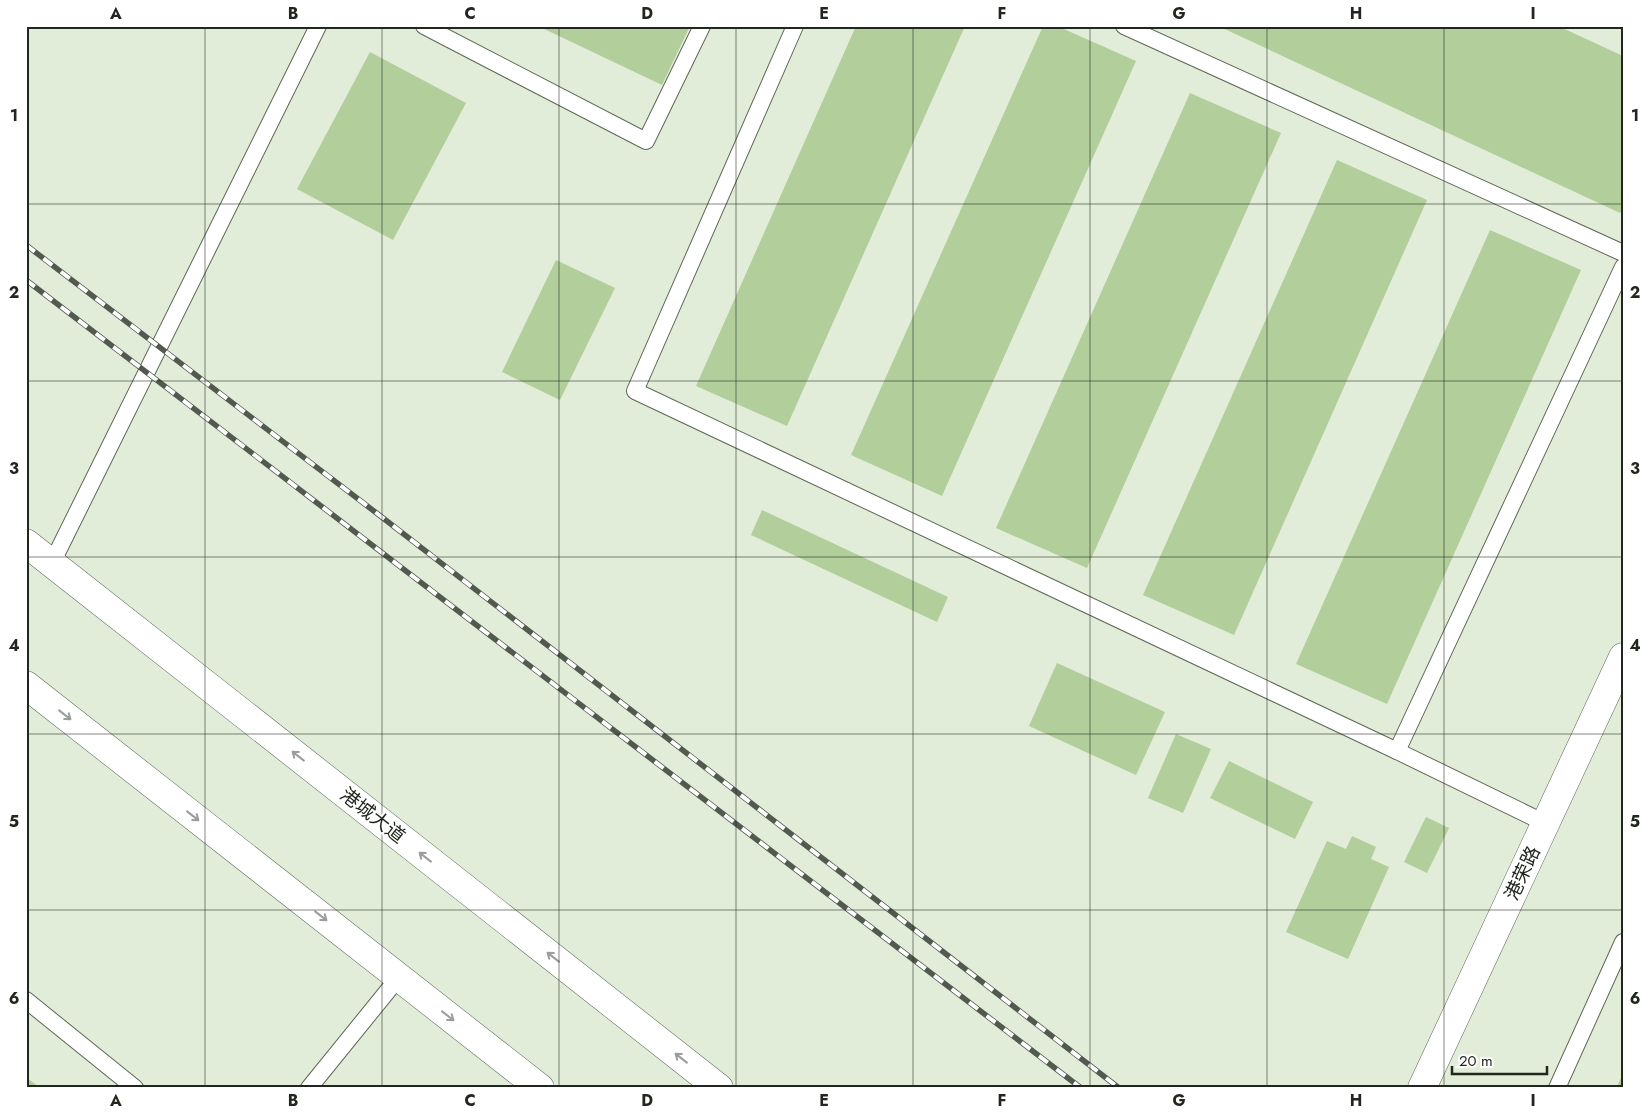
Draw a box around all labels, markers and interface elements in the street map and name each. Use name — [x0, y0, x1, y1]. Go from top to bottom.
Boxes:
text: A — [109, 2, 122, 25]
text: B — [288, 2, 298, 25]
text: C — [464, 2, 476, 25]
text: D — [641, 2, 653, 25]
text: E — [819, 2, 829, 25]
text: F — [998, 2, 1006, 25]
text: G — [1172, 2, 1186, 25]
text: H — [1350, 2, 1362, 25]
text: I — [1530, 2, 1536, 25]
text: 1 — [10, 104, 18, 127]
text: 1 — [1631, 104, 1639, 127]
text: 2 — [9, 281, 19, 304]
text: 2 — [1630, 281, 1640, 304]
text: 3 — [9, 457, 19, 480]
text: 3 — [1630, 457, 1640, 480]
text: 4 — [8, 634, 20, 657]
text: 4 — [1629, 634, 1641, 657]
one-way arrow — [58, 710, 71, 721]
one-way arrow — [291, 751, 305, 761]
street label: 港城大道 — [334, 781, 411, 849]
text: 5 — [9, 810, 19, 833]
one-way arrow — [186, 810, 199, 821]
text: 5 — [1630, 810, 1640, 833]
street label: 港荣路 — [1498, 842, 1547, 905]
one-way arrow — [419, 851, 432, 862]
one-way arrow — [314, 910, 327, 921]
one-way arrow — [547, 952, 560, 963]
text: 6 — [9, 987, 19, 1010]
text: 6 — [1630, 987, 1640, 1010]
one-way arrow — [442, 1010, 455, 1021]
scale bar — [1452, 1044, 1546, 1076]
text: 20 m — [1459, 1050, 1493, 1072]
one-way arrow — [675, 1052, 688, 1063]
text: A — [109, 1089, 122, 1112]
text: B — [288, 1089, 298, 1112]
text: C — [464, 1089, 476, 1112]
text: D — [641, 1089, 653, 1112]
text: E — [819, 1089, 829, 1112]
text: F — [998, 1089, 1006, 1112]
text: G — [1172, 1089, 1186, 1112]
text: H — [1350, 1089, 1362, 1112]
text: I — [1530, 1089, 1536, 1112]

